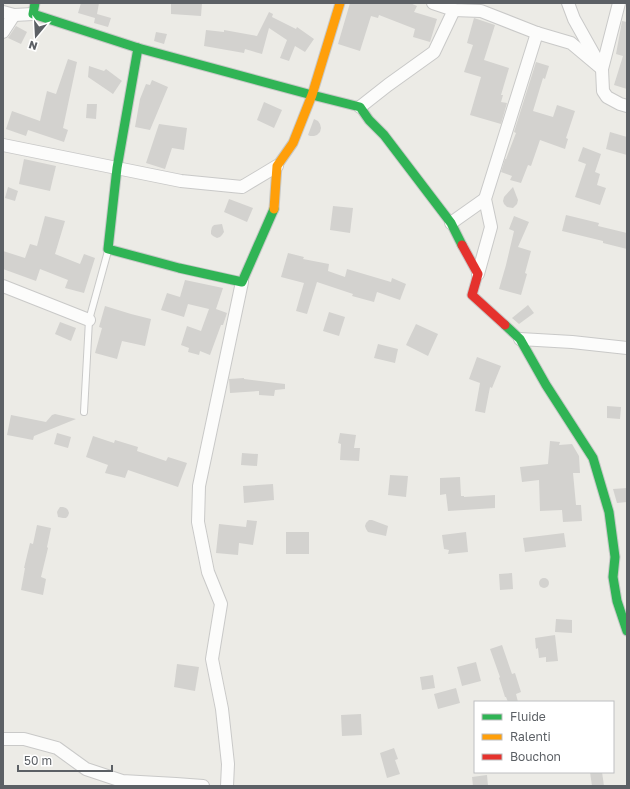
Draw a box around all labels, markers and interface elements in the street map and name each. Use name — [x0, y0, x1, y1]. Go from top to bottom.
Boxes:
north arrow — [16, 16, 56, 56]
text: N — [27, 39, 39, 53]
legend — [474, 701, 614, 773]
text: Fluide — [510, 709, 546, 724]
text: Ralenti — [510, 729, 551, 744]
scale bar — [18, 747, 112, 773]
text: Bouchon — [510, 749, 561, 764]
text: 50 m — [24, 753, 52, 768]

